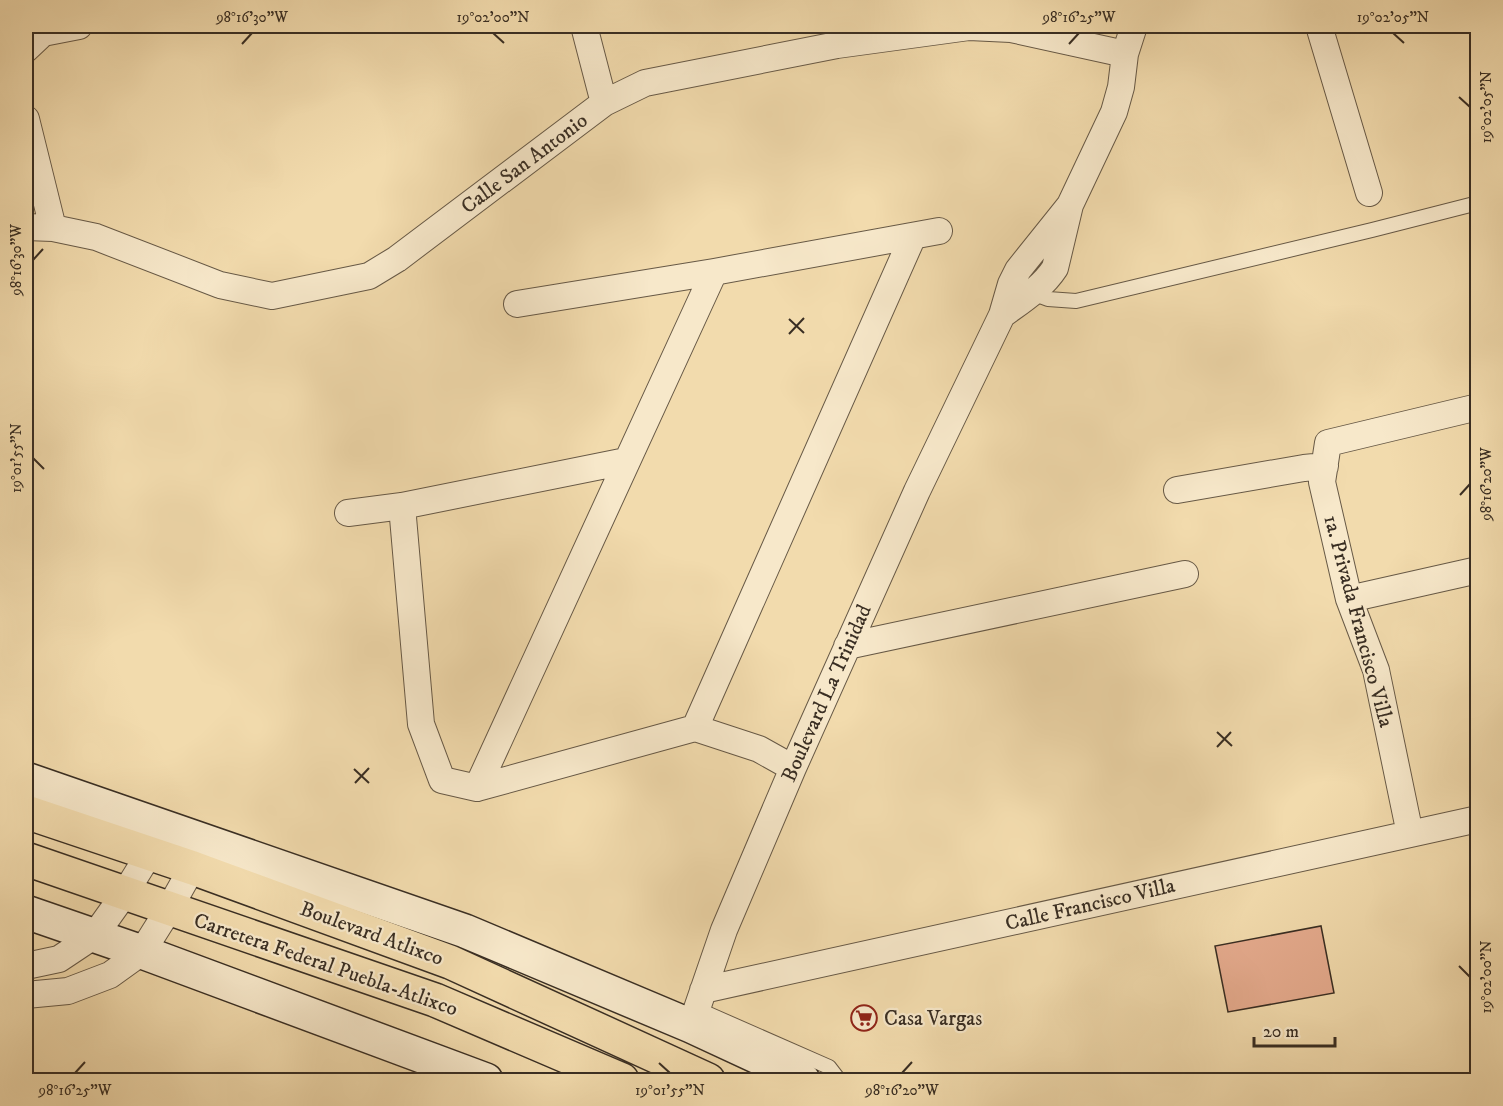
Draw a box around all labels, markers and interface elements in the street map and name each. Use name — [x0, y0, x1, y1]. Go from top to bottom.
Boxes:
text: 98°16'30"W — [215, 8, 288, 27]
text: 19°02'00"N — [457, 8, 529, 27]
text: 98°16'25"W — [1042, 8, 1116, 27]
text: 19°02'05"N — [1357, 8, 1429, 27]
text: 19°02'05"N — [1477, 71, 1496, 143]
street label: Calle San Antonio — [456, 108, 593, 220]
text: 98°16'30"W — [7, 224, 26, 297]
text: 19°01'55"N — [7, 423, 26, 493]
text: 98°16'20"W — [1477, 447, 1496, 522]
street label: 1a. Privada Francisco Villa — [1317, 512, 1399, 730]
street label: Boulevard La Trinidad — [776, 600, 878, 786]
street label: Calle Francisco Villa — [1003, 873, 1178, 937]
street label: Boulevard Atlixco — [296, 896, 447, 972]
street label: Carretera Federal Puebla-Atlixco — [190, 907, 461, 1022]
text: 19°02'00"N — [1477, 941, 1496, 1013]
supermarket icon: Casa Vargas — [849, 1003, 879, 1033]
place label: Casa Vargas — [884, 1006, 982, 1032]
scale bar — [1254, 1010, 1335, 1048]
text: 20 m — [1263, 1021, 1299, 1043]
text: 98°16'25"W — [38, 1081, 112, 1100]
text: 19°01'55"N — [635, 1081, 705, 1100]
text: 98°16'20"W — [864, 1081, 939, 1100]

